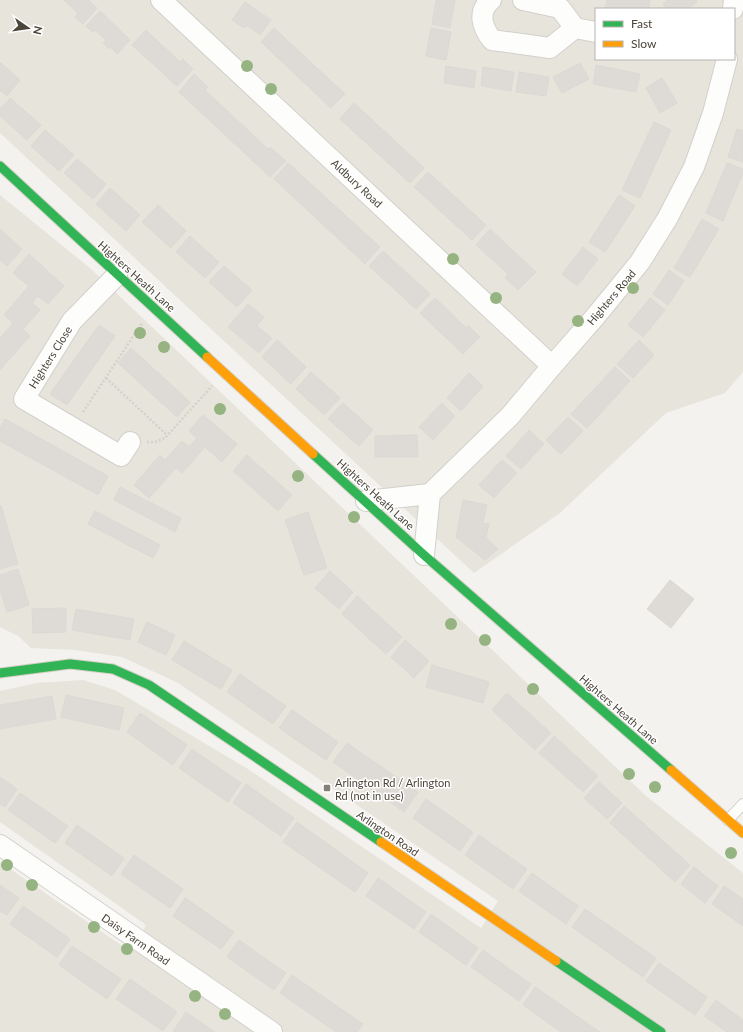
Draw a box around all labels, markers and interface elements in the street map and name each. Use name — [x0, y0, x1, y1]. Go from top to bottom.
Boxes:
north arrow — [8, 8, 48, 48]
legend — [595, 8, 735, 60]
text: Fast — [631, 16, 653, 31]
text: N — [31, 25, 46, 36]
text: Slow — [631, 36, 657, 51]
street label: Aldbury Road — [329, 156, 385, 210]
street label: Highters Heath Lane — [96, 238, 178, 314]
street label: Highters Road — [584, 267, 638, 327]
street label: Highters Close — [26, 323, 74, 390]
street label: Highters Heath Lane — [335, 456, 417, 532]
street label: Highters Heath Lane — [577, 671, 661, 747]
place label: Arlington Rd / Arlington Rd (not in use) — [335, 776, 450, 802]
marker: Arlington Rd / Arlington Rd (not in use) — [322, 783, 332, 793]
street label: Arlington Road — [355, 807, 421, 859]
street label: Daisy Farm Road — [99, 911, 173, 967]

